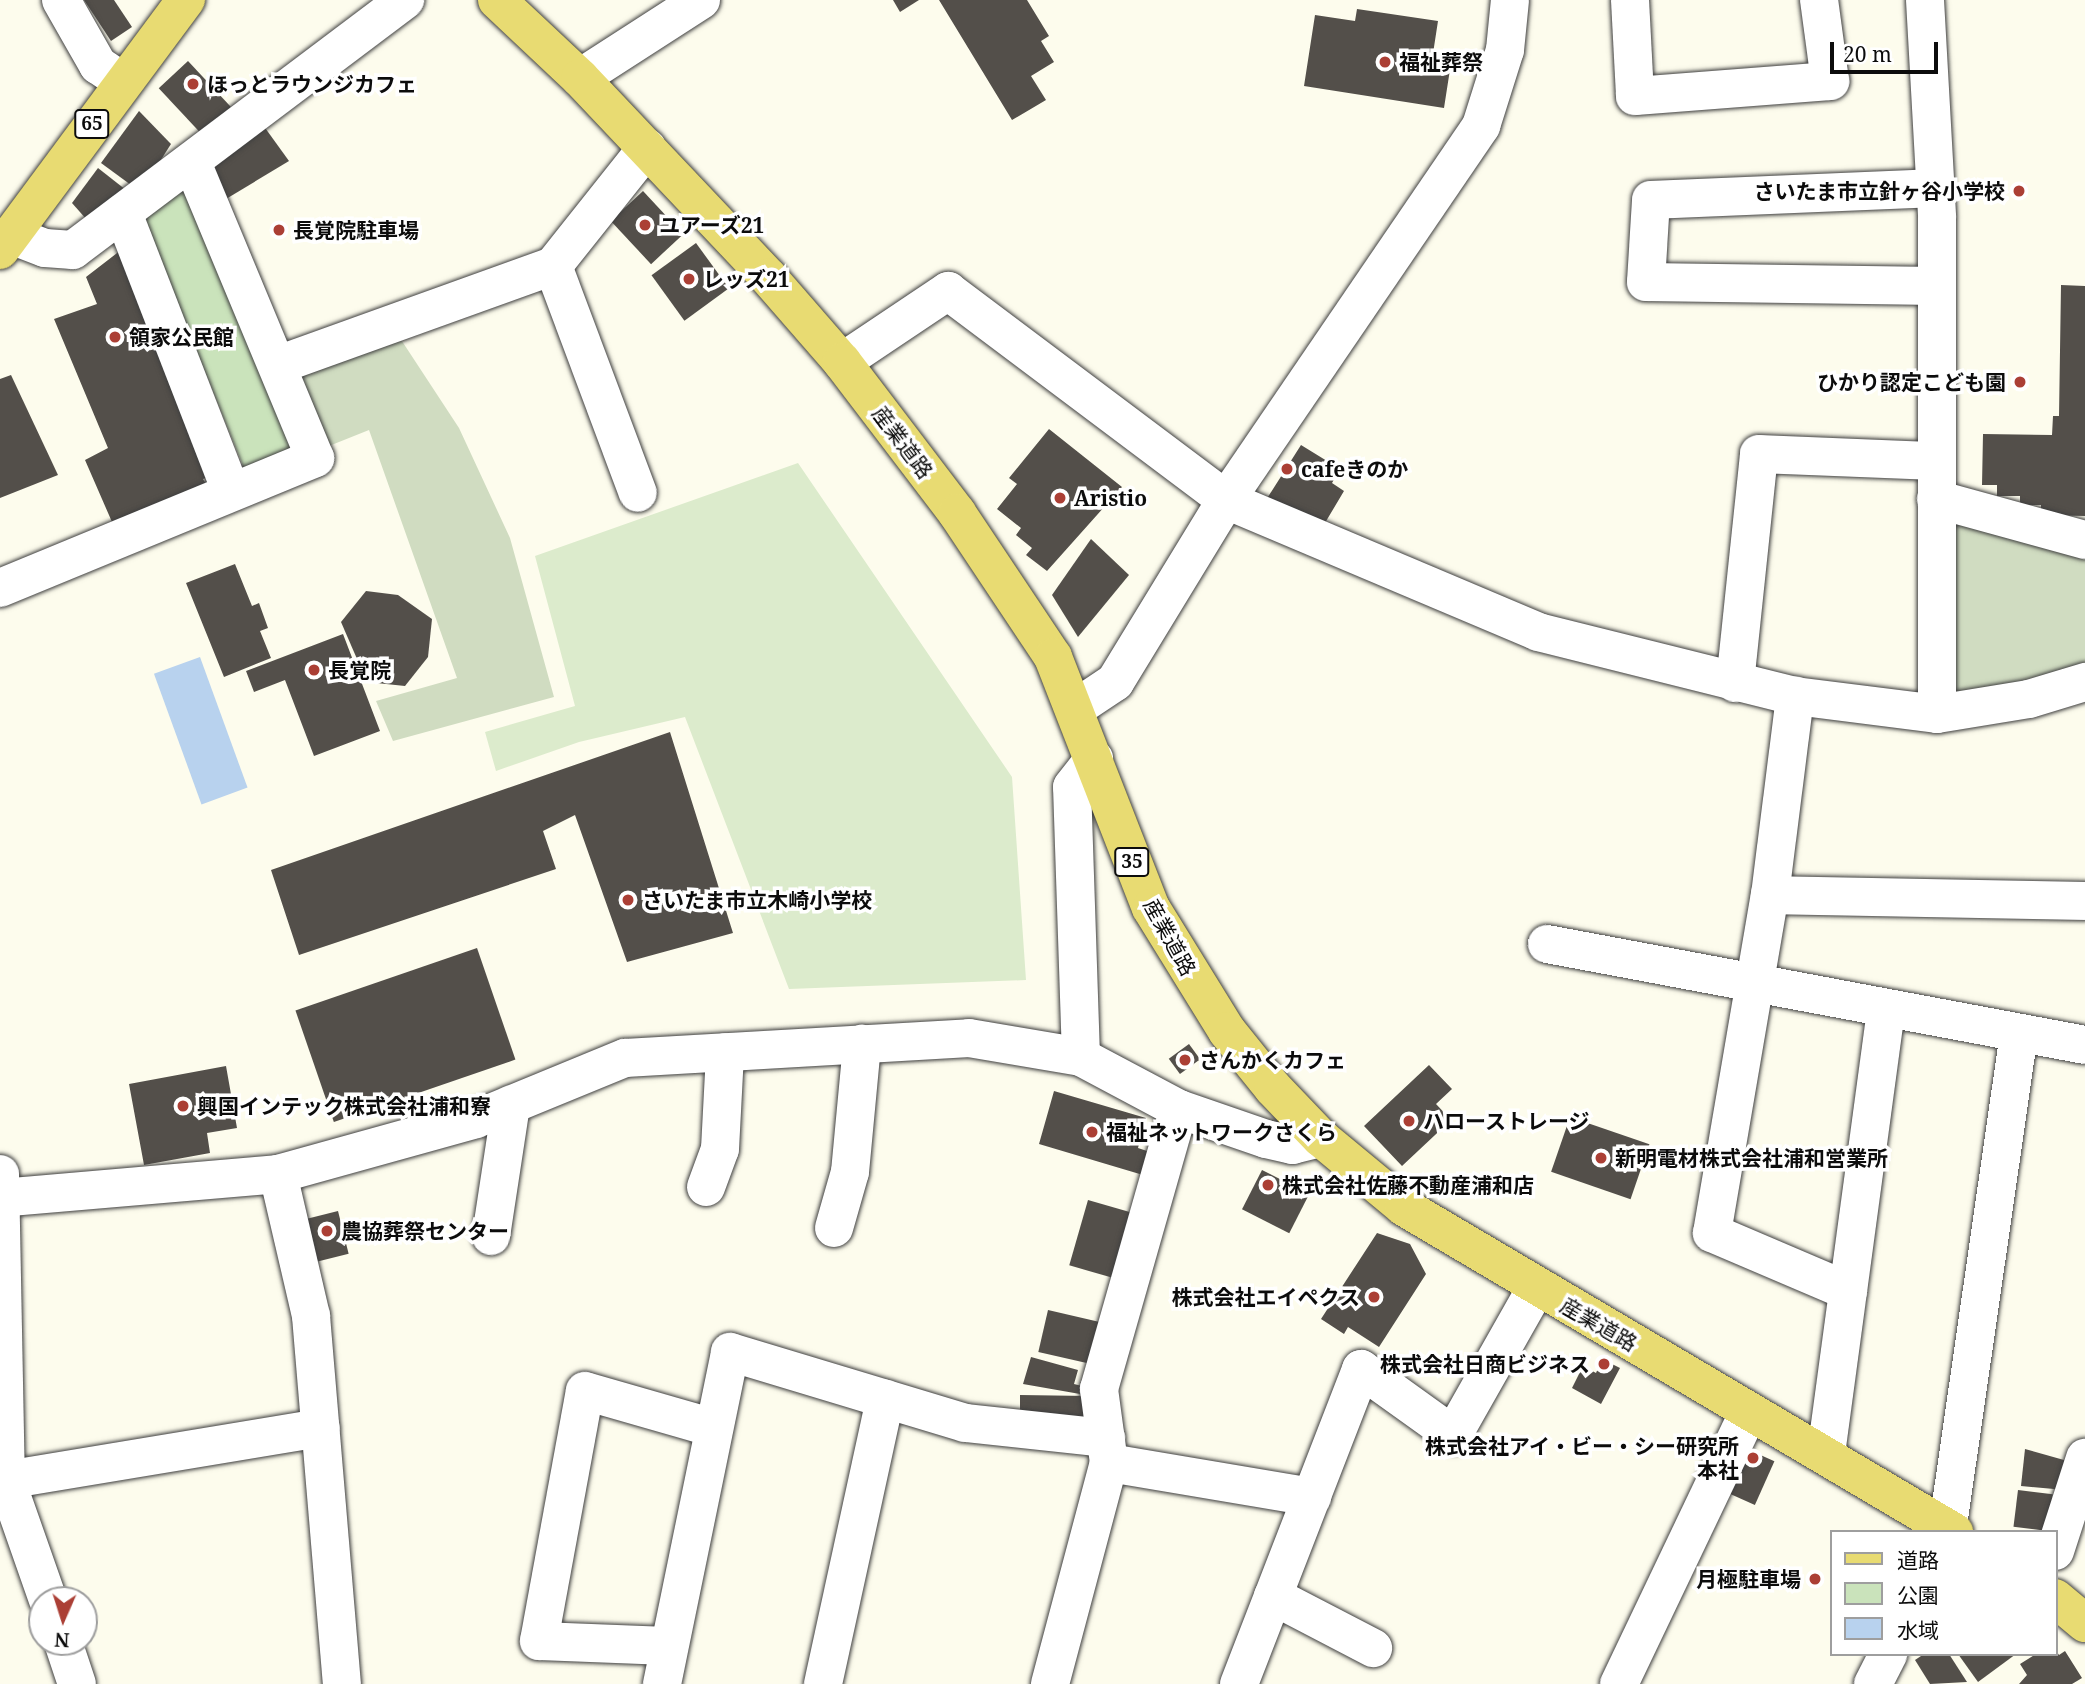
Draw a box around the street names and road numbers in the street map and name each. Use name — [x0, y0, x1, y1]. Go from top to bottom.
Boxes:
road number: 65 — [73, 108, 111, 140]
street label: 産業道路 — [868, 401, 938, 483]
road number: 35 — [1113, 846, 1151, 877]
street label: 産業道路 — [1139, 894, 1201, 980]
street label: 産業道路 — [1556, 1292, 1642, 1356]

